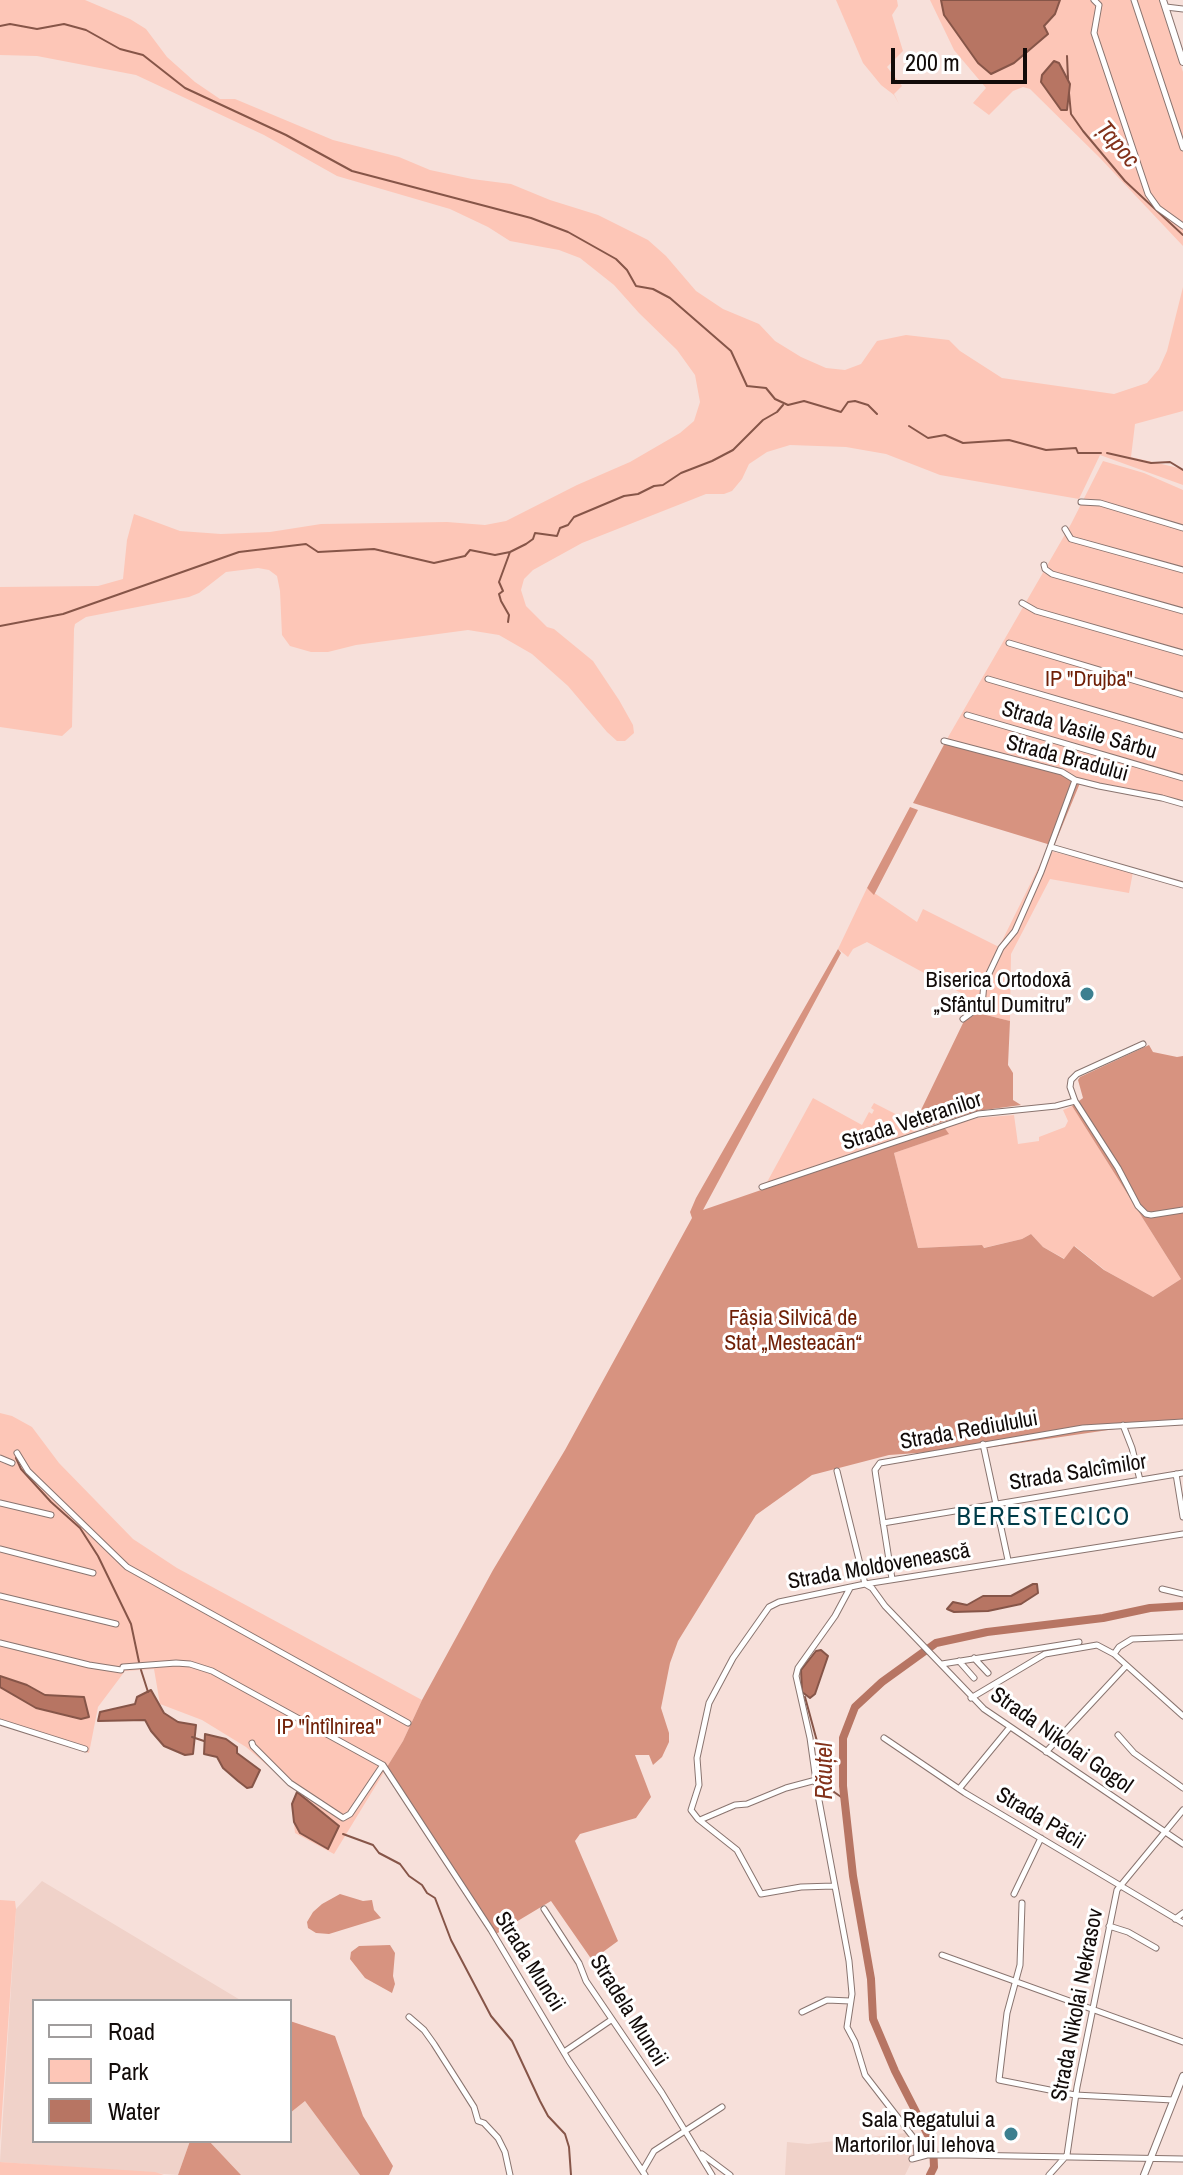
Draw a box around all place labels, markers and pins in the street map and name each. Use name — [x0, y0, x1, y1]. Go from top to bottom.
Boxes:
place label: Biserica Ortodoxă „Sfântul Dumitru” — [926, 968, 1071, 1020]
marker: Biserica Ortodoxă „Sfântul Dumitru” — [1078, 985, 1096, 1003]
place label: Sala Regatului a Martorilor lui Iehova — [835, 2108, 995, 2160]
marker: Sala Regatului a Martorilor lui Iehova — [1002, 2125, 1020, 2143]

